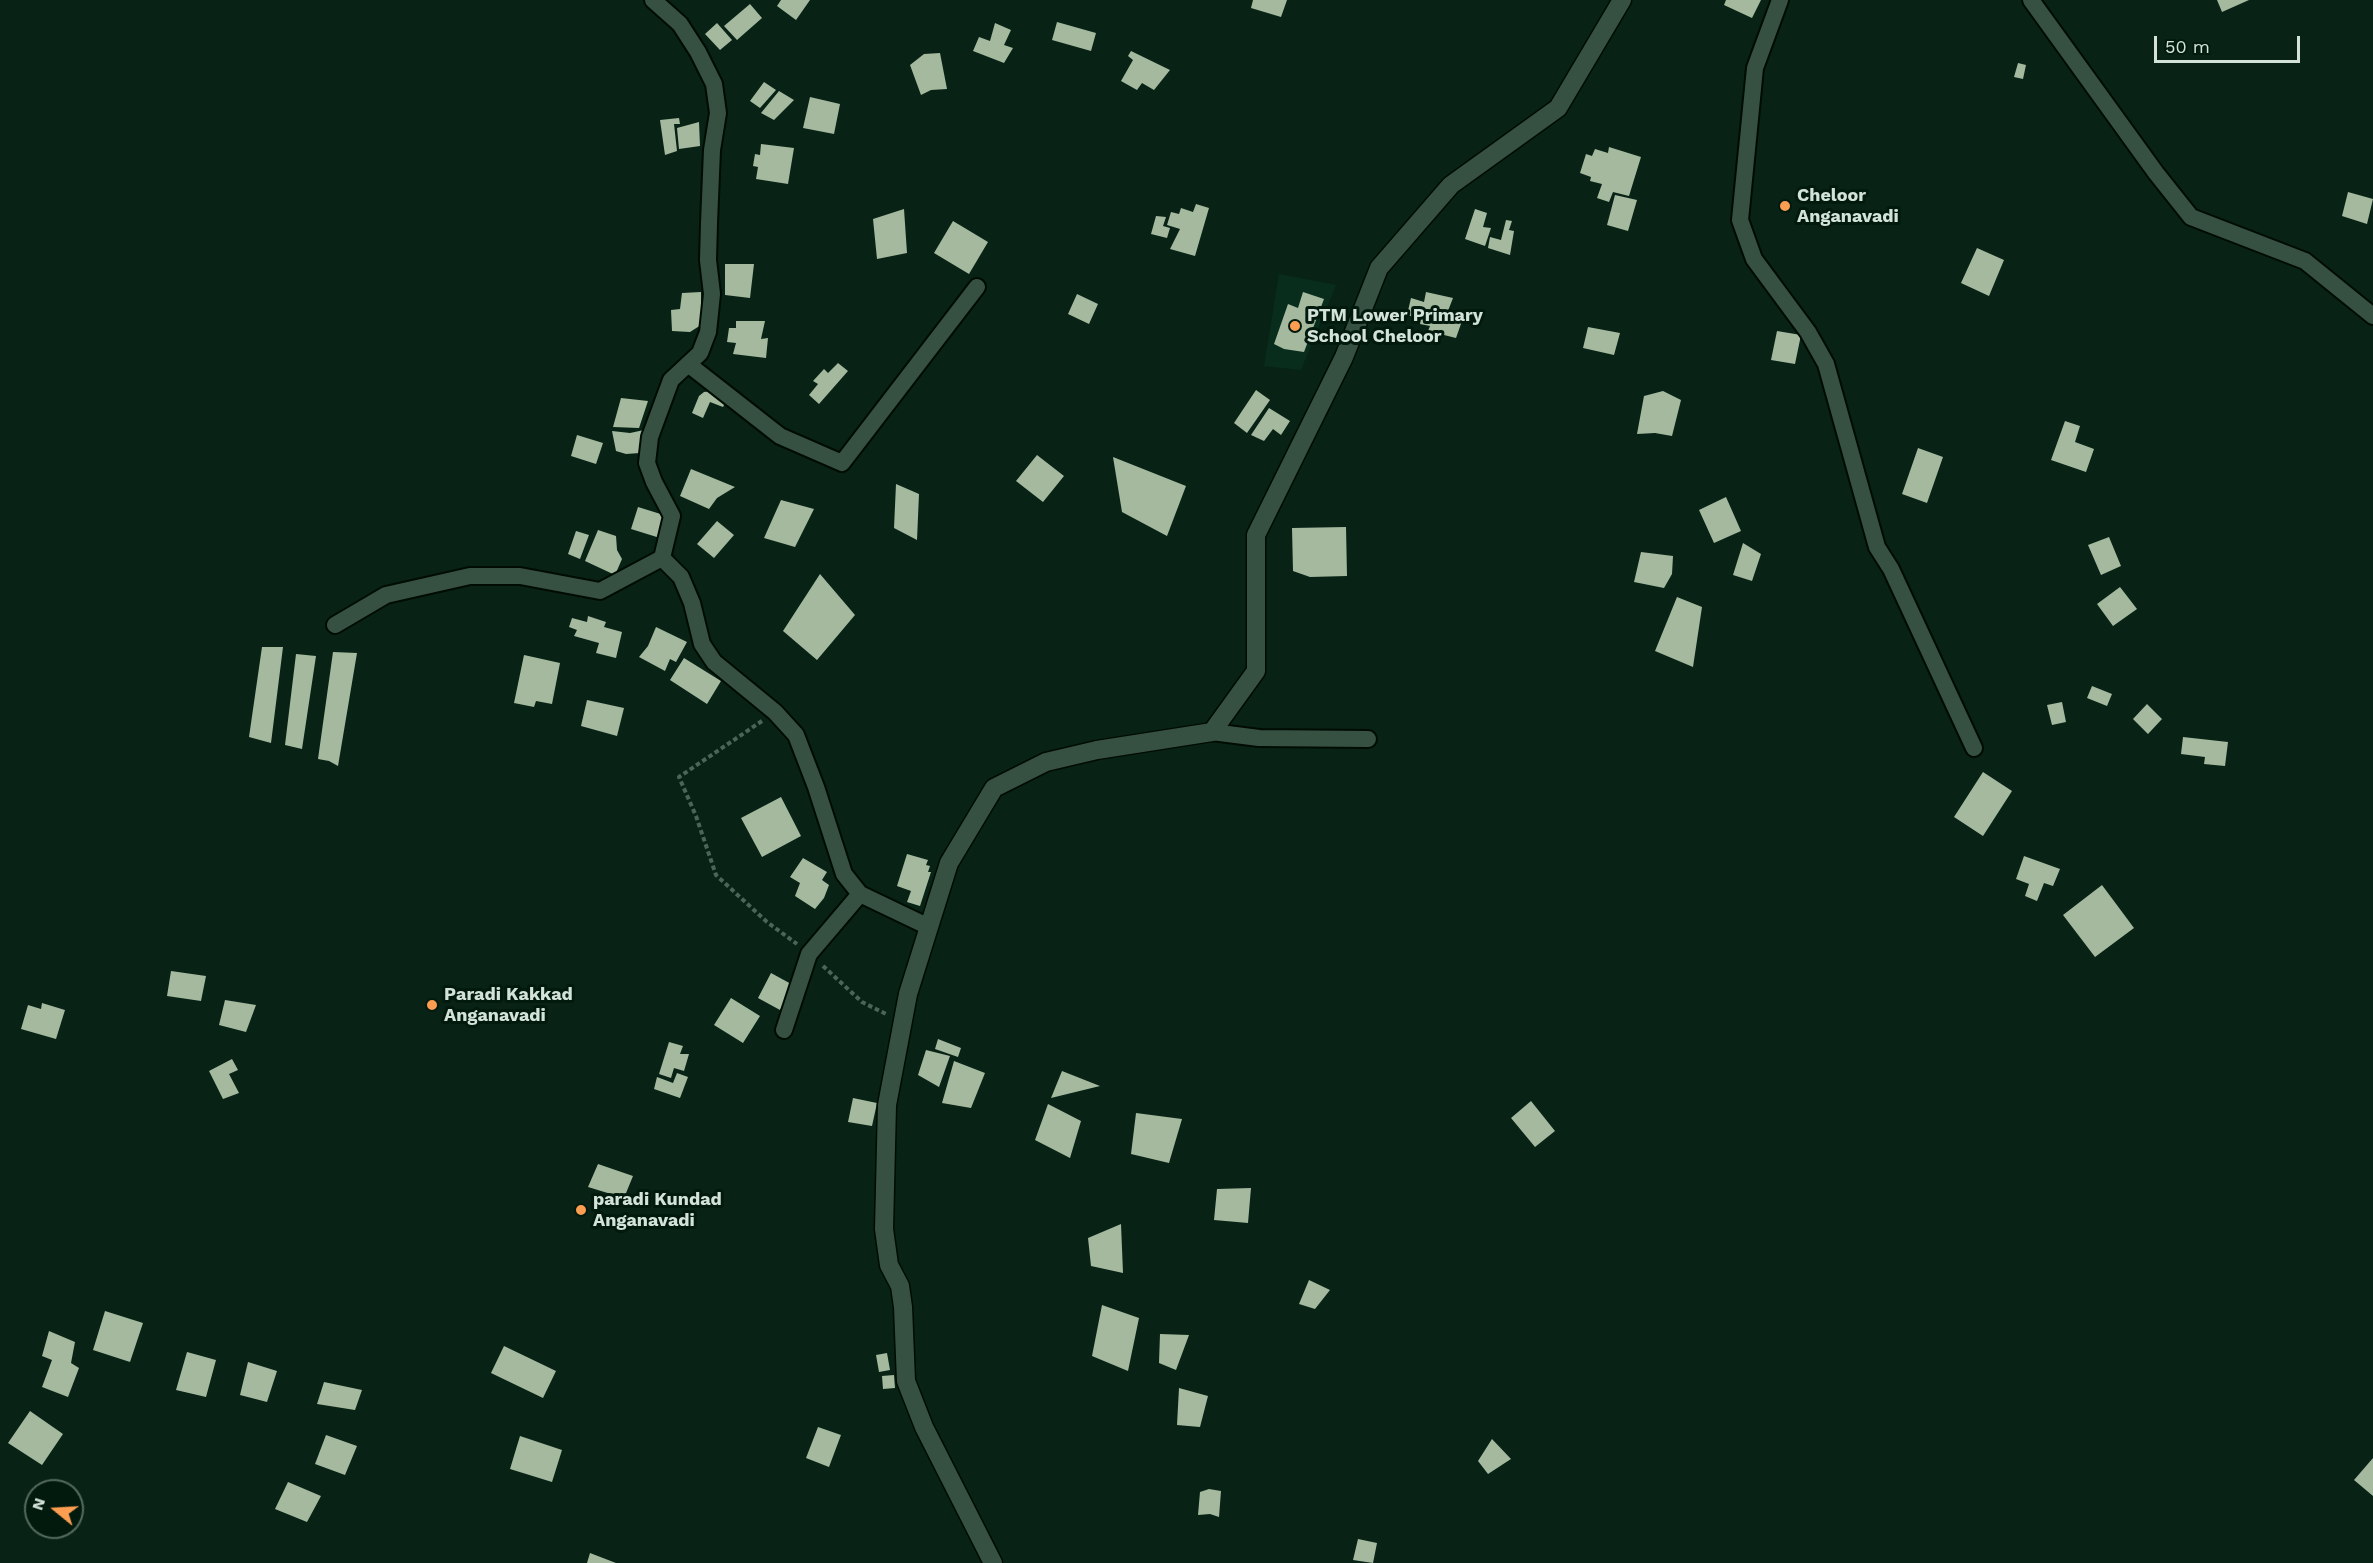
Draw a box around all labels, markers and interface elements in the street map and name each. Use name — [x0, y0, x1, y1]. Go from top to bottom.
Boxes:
scale bar — [2157, 24, 2302, 62]
text: 50 m — [2165, 36, 2210, 57]
place label: Cheloor Anganavadi — [1797, 185, 1899, 228]
marker: Cheloor Anganavadi — [1778, 199, 1792, 213]
place label: PTM Lower Primary School Cheloor — [1307, 305, 1483, 348]
marker: PTM Lower Primary School Cheloor — [1288, 319, 1302, 333]
place label: Paradi Kakkad Anganavadi — [444, 984, 573, 1026]
marker: Paradi Kakkad Anganavadi — [425, 998, 439, 1012]
place label: paradi Kundad Anganavadi — [593, 1189, 722, 1232]
marker: paradi Kundad Anganavadi — [574, 1203, 588, 1217]
north arrow — [24, 1479, 84, 1539]
text: N — [27, 1495, 49, 1512]

